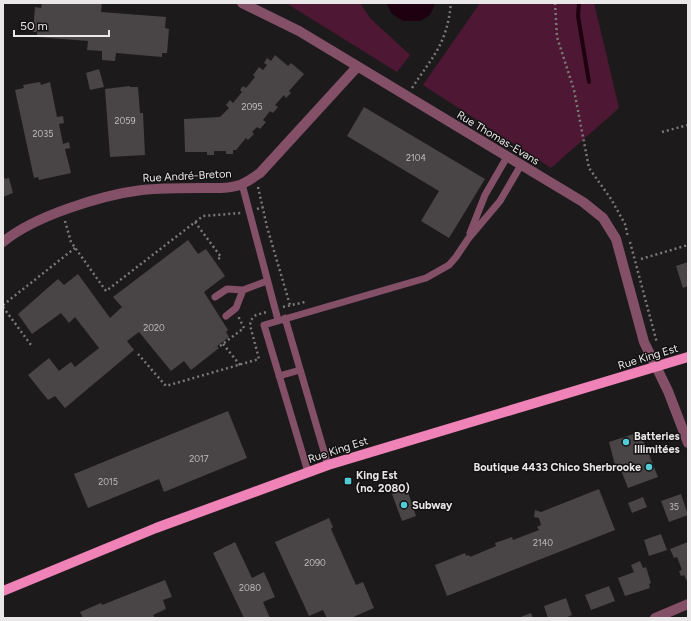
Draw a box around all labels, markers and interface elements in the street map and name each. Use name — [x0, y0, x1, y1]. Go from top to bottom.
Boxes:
scale bar — [14, 12, 109, 38]
text: 50 m — [20, 19, 48, 33]
house number: 2095 — [241, 101, 263, 112]
street label: Rue Thomas-Evans — [454, 108, 542, 168]
house number: 2059 — [114, 115, 136, 126]
house number: 2035 — [33, 128, 53, 139]
house number: 2104 — [406, 152, 426, 163]
street label: Rue André-Breton — [142, 167, 232, 185]
house number: 2020 — [143, 322, 165, 333]
street label: Rue King Est — [616, 342, 680, 372]
place label: Batteries Illimitées — [634, 430, 680, 456]
street label: Rue King Est — [306, 434, 370, 466]
marker: Batteries Illimitées — [621, 437, 631, 447]
house number: 2017 — [189, 453, 209, 464]
place label: Boutique 4433 Chico Sherbrooke — [473, 461, 641, 474]
marker: Boutique 4433 Chico Sherbrooke — [644, 462, 654, 472]
place label: King Est (no. 2080) — [356, 469, 410, 495]
house number: 2015 — [98, 476, 118, 487]
marker: King Est (no. 2080) — [343, 476, 353, 486]
place label: Subway — [412, 499, 453, 512]
marker: Subway — [399, 500, 409, 510]
house number: 35 — [669, 501, 679, 512]
house number: 2140 — [533, 537, 553, 548]
house number: 2090 — [304, 557, 326, 568]
house number: 2080 — [239, 582, 261, 593]

